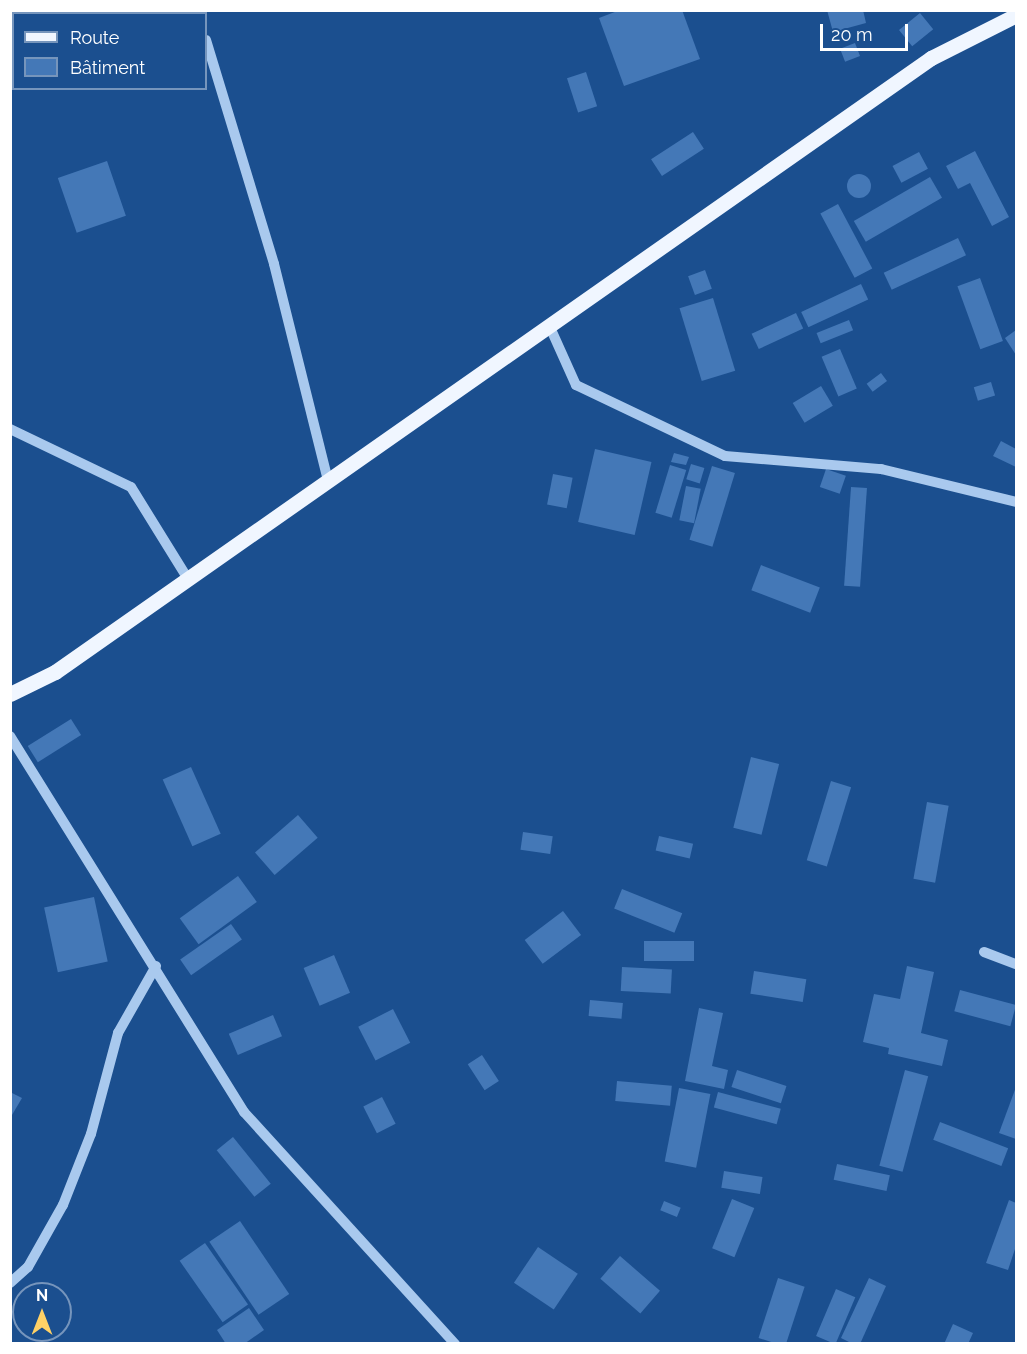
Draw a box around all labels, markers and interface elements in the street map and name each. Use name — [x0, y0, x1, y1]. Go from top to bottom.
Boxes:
legend — [12, 12, 207, 90]
scale bar — [823, 12, 912, 50]
text: 20 m — [831, 24, 873, 45]
text: Route — [70, 27, 119, 48]
text: Bâtiment — [70, 57, 145, 78]
north arrow — [12, 1282, 72, 1342]
text: N — [36, 1286, 48, 1305]

